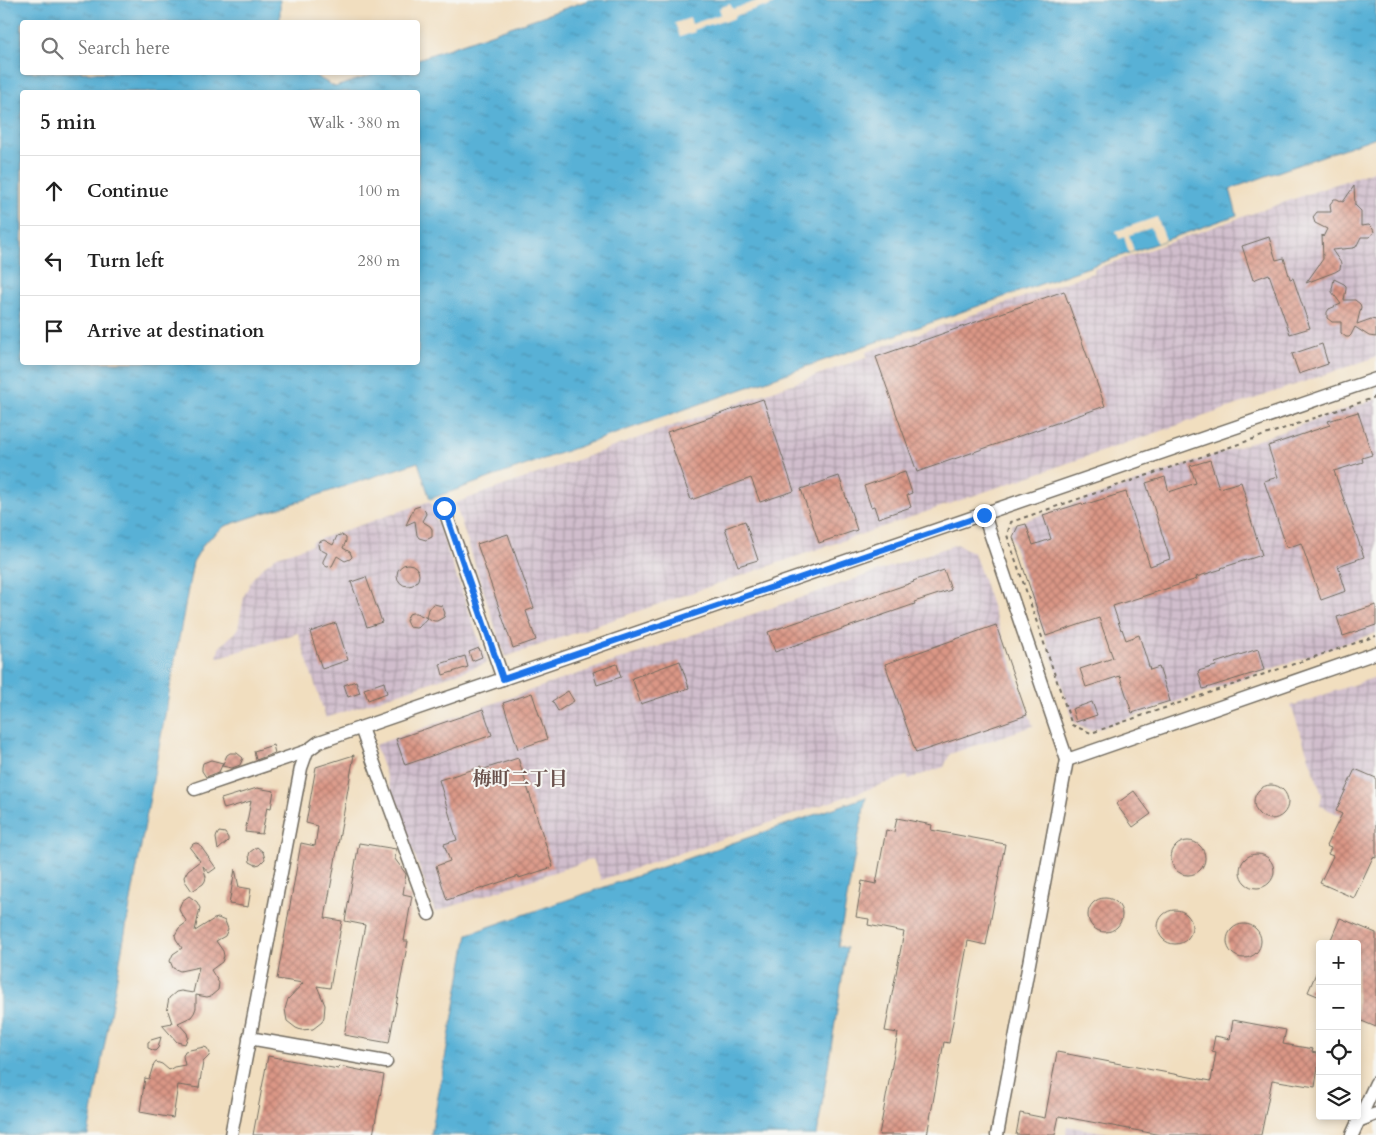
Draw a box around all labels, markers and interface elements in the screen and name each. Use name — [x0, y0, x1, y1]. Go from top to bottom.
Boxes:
search box — [20, 20, 420, 75]
icon: search — [38, 34, 66, 62]
text: Search here — [78, 35, 170, 61]
text: 5 min — [40, 108, 96, 137]
text: Walk · 380 m — [308, 112, 400, 134]
icon: ahead — [40, 177, 68, 205]
text: Continue — [87, 178, 169, 204]
text: 100 m — [358, 180, 400, 202]
icon: left — [40, 247, 68, 275]
text: Turn left — [87, 248, 164, 274]
text: 280 m — [358, 250, 400, 272]
icon: arrive — [40, 317, 68, 345]
text: Arrive at destination — [87, 318, 264, 344]
route start — [433, 497, 456, 520]
route end — [973, 504, 996, 527]
district label: 梅町二丁目 — [472, 766, 568, 792]
map controls — [1316, 940, 1361, 1120]
button: + — [1316, 940, 1361, 985]
button: − — [1316, 985, 1361, 1030]
button: locate — [1316, 1030, 1361, 1075]
button: layers — [1316, 1075, 1361, 1120]

